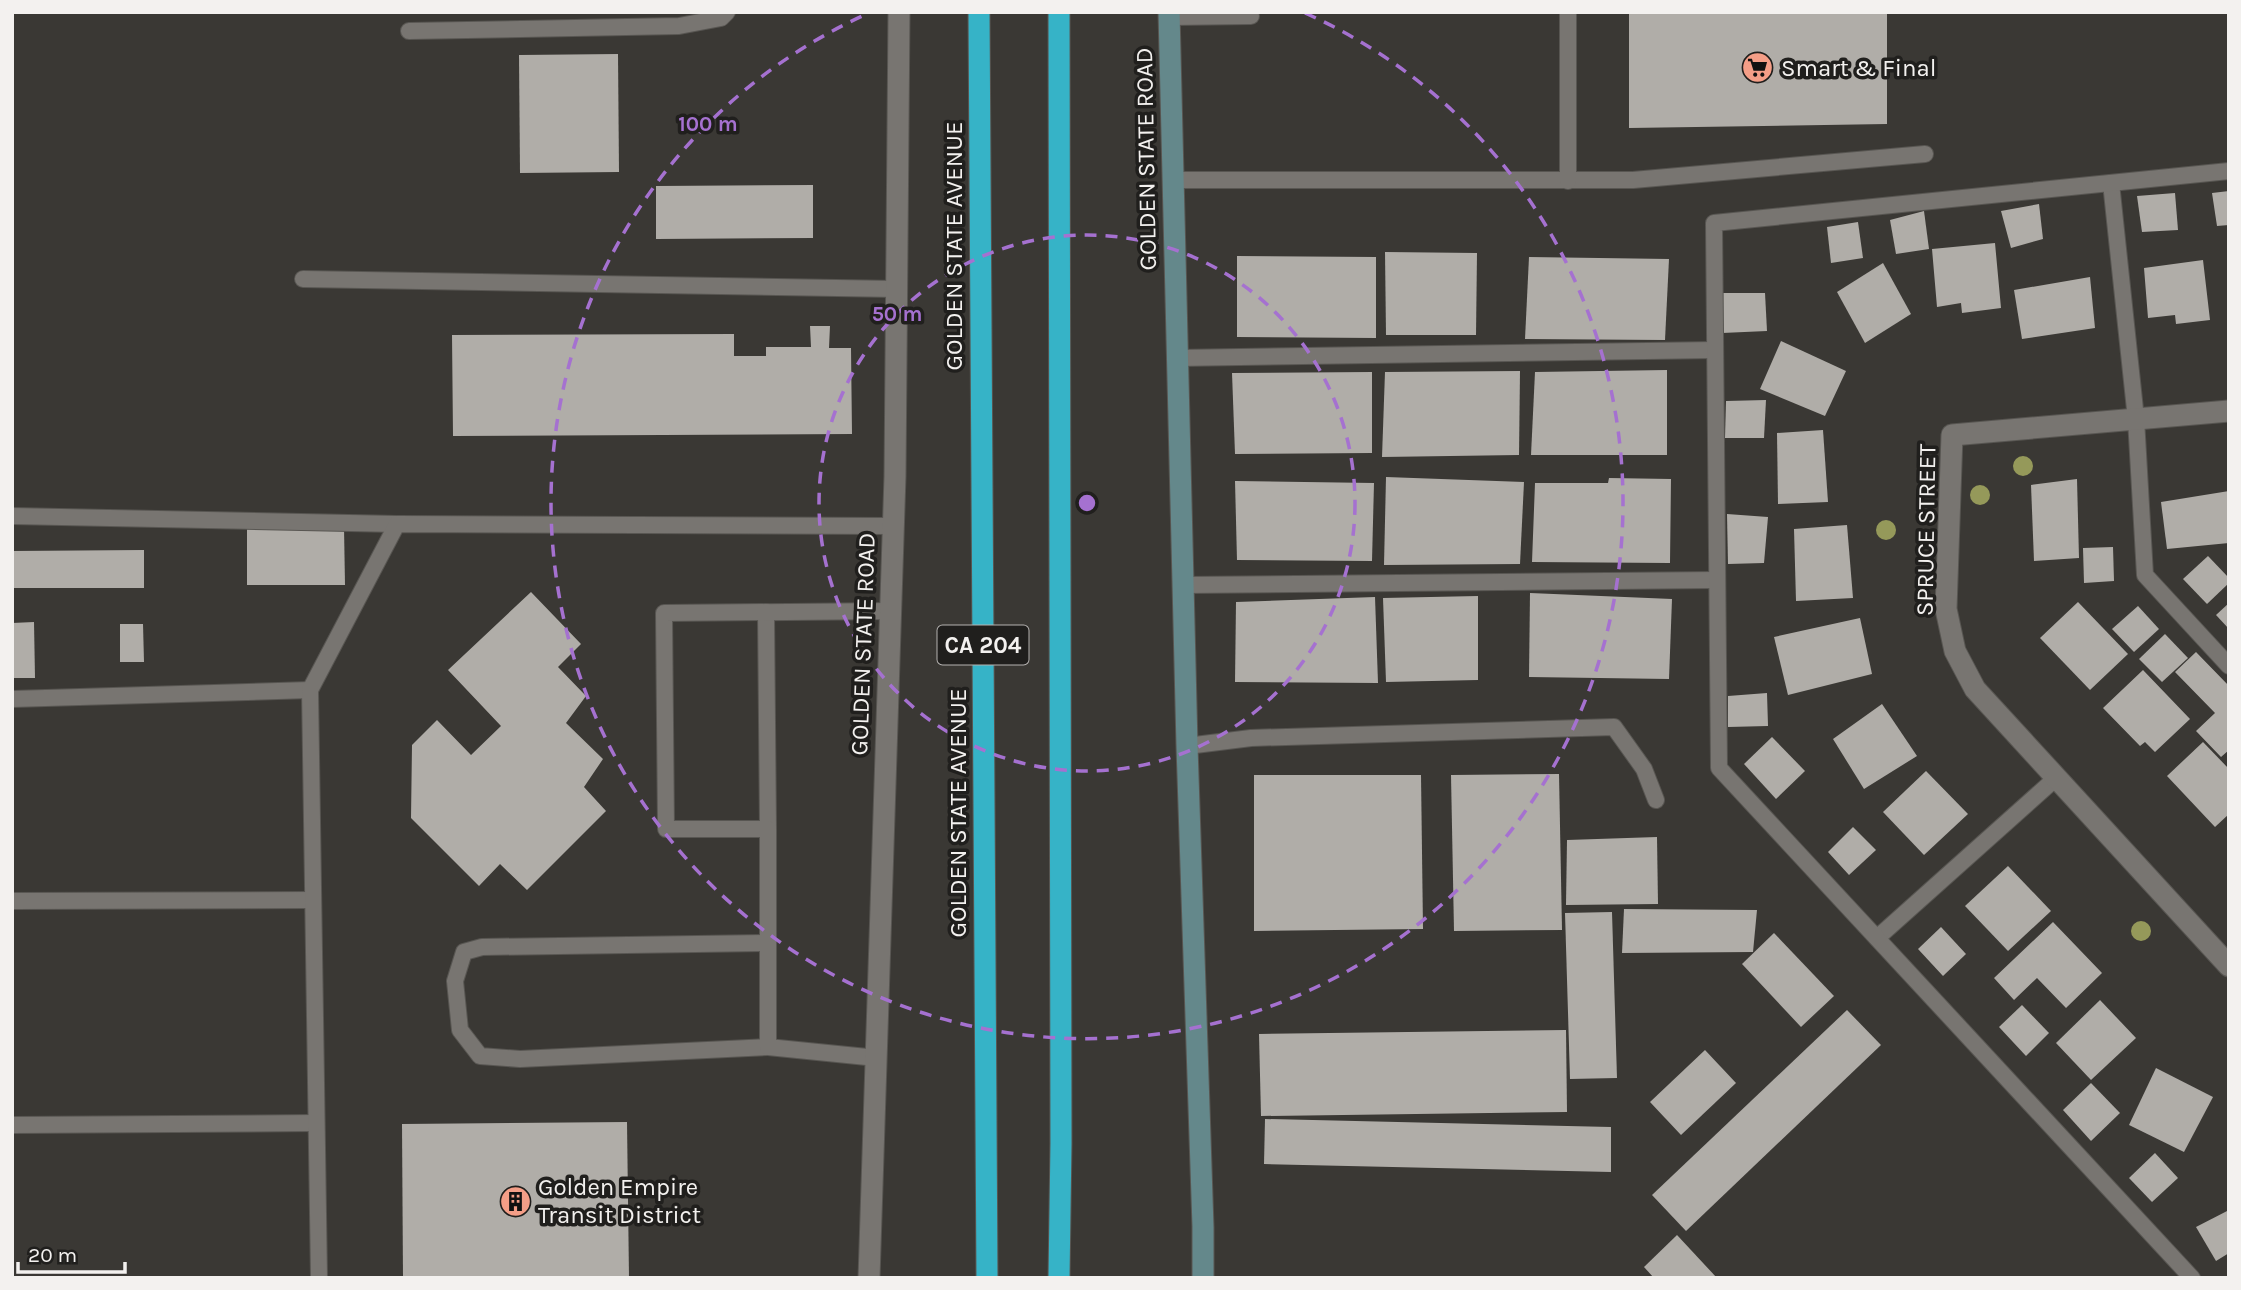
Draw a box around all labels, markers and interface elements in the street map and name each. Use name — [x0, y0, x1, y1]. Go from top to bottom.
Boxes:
street label: GOLDEN STATE ROAD — [1130, 47, 1162, 271]
supermarket icon: Smart & Final — [1741, 51, 1775, 85]
place label: Smart & Final — [1781, 54, 1936, 82]
text: 100 m — [678, 112, 738, 136]
street label: GOLDEN STATE AVENUE — [940, 122, 968, 370]
text: 50 m — [872, 302, 922, 326]
street label: SPRUCE STREET — [1910, 444, 1942, 616]
centre of rings — [1075, 491, 1099, 515]
street label: GOLDEN STATE ROAD — [845, 532, 881, 756]
road number: CA 204 — [937, 625, 1028, 664]
street label: GOLDEN STATE AVENUE — [944, 689, 972, 937]
place label: Golden Empire Transit District — [538, 1173, 701, 1229]
building icon: Golden Empire Transit District — [498, 1184, 532, 1218]
scale bar — [18, 1230, 124, 1274]
text: 20 m — [28, 1243, 77, 1267]

